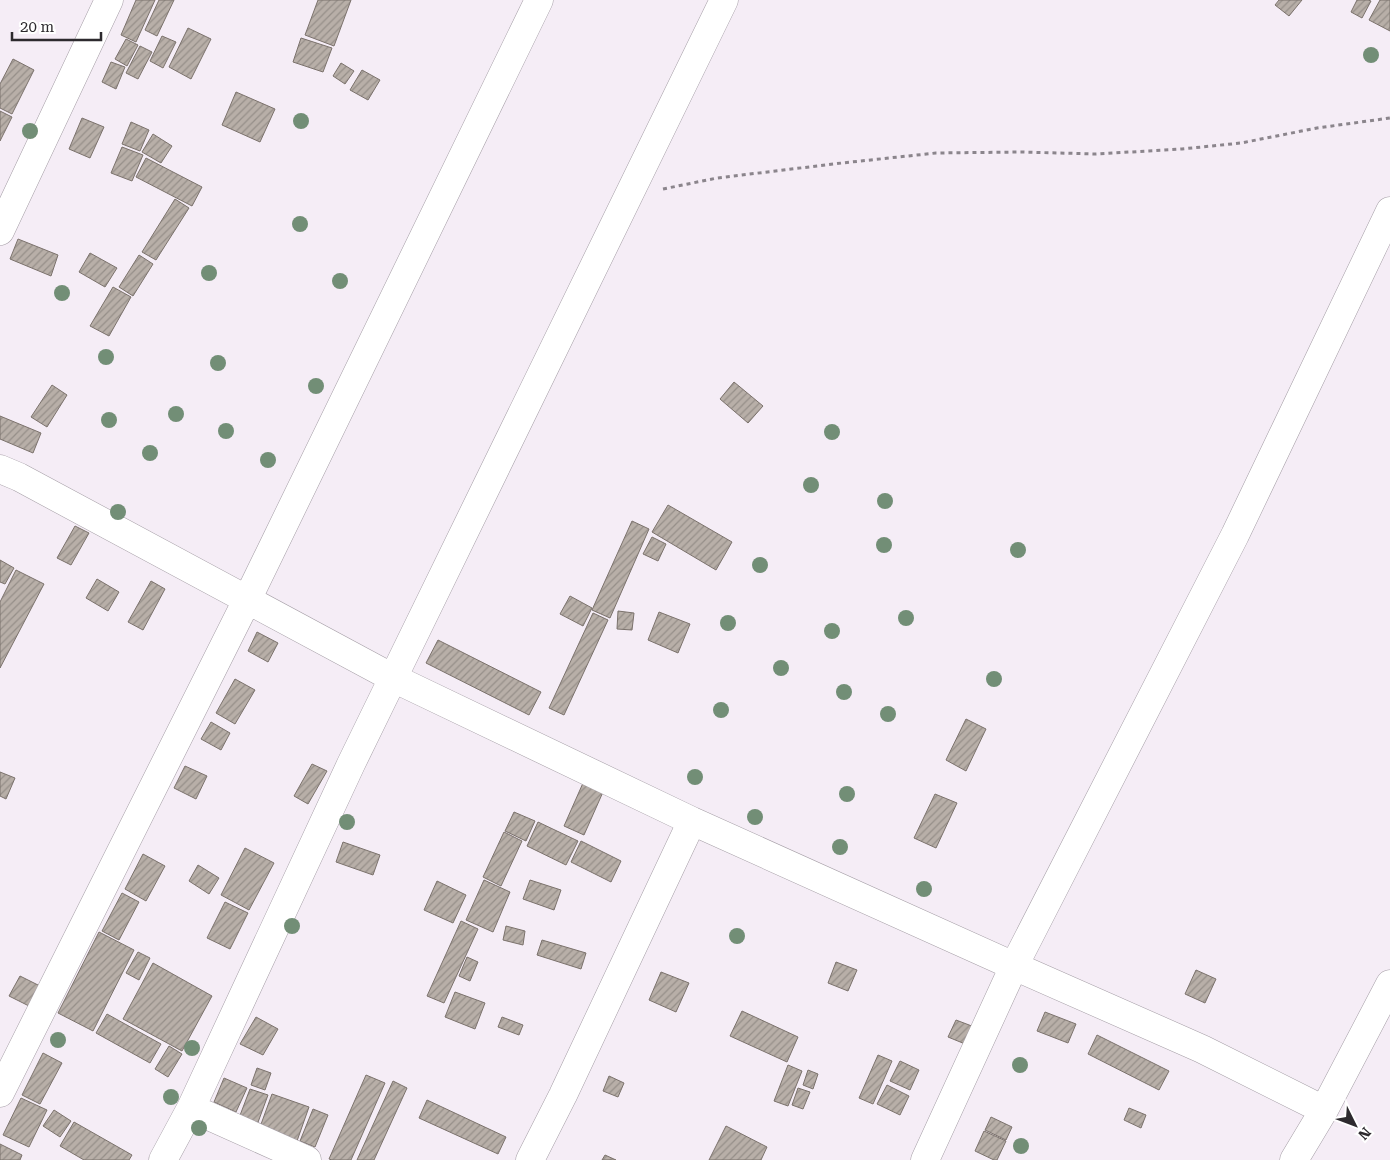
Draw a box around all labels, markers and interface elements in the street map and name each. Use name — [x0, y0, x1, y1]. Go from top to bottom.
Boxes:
scale bar — [12, 10, 101, 42]
text: 20 m — [20, 18, 55, 36]
north arrow — [1330, 1100, 1380, 1150]
text: N — [1355, 1124, 1374, 1143]

